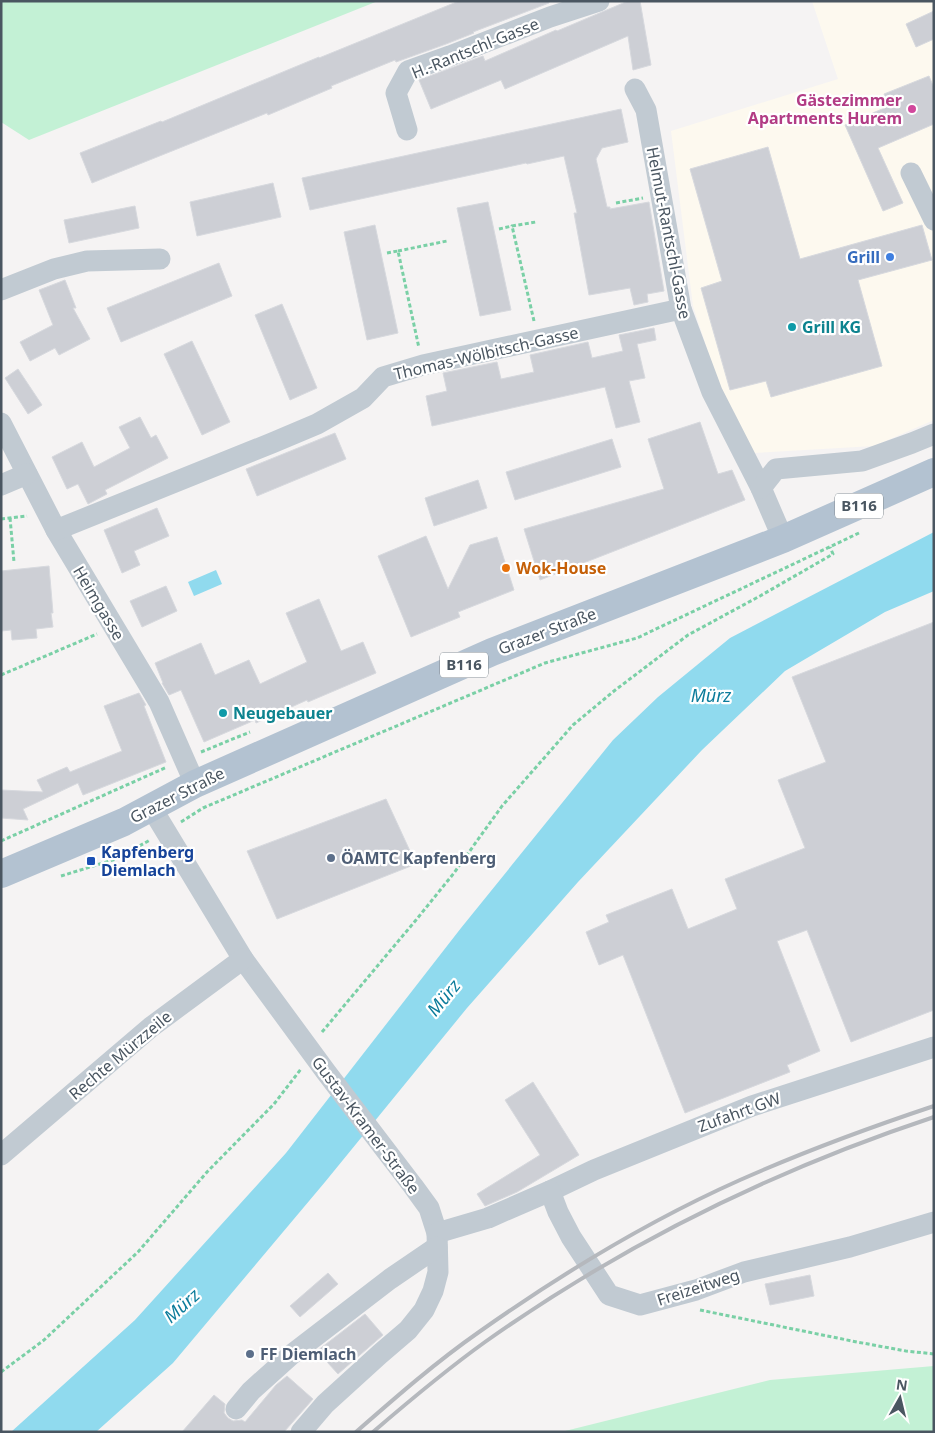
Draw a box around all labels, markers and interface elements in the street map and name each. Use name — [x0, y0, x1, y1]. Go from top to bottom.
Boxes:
street label: H.-Rantschl-Gasse — [408, 12, 542, 84]
place label: Gästezimmer Apartments Hurem — [748, 89, 902, 129]
marker: Gästezimmer Apartments Hurem — [906, 103, 918, 115]
street label: Helmut-Rantschl-Gasse — [642, 145, 696, 321]
place label: Grill — [847, 246, 880, 268]
marker: Grill — [884, 251, 896, 263]
place label: Grill KG — [802, 316, 861, 338]
street label: Thomas-Wölbitsch-Gasse — [392, 321, 580, 385]
marker: Grill KG — [786, 321, 798, 333]
road number: B116 — [835, 494, 883, 518]
place label: Wok-House — [516, 557, 606, 579]
street label: Heimgasse — [68, 562, 130, 644]
marker: Wok-House — [500, 562, 512, 574]
street label: Grazer Straße — [495, 602, 599, 660]
road number: B116 — [440, 652, 488, 678]
water label: Mürz — [691, 683, 731, 707]
place label: Neugebauer — [233, 702, 332, 724]
marker: Neugebauer — [217, 707, 229, 719]
street label: Grazer Straße — [126, 762, 228, 828]
place label: Kapfenberg Diemlach — [101, 841, 194, 881]
place label: ÖAMTC Kapfenberg — [341, 847, 496, 869]
marker: ÖAMTC Kapfenberg — [325, 852, 337, 864]
marker: Kapfenberg Diemlach — [85, 855, 97, 867]
water label: Mürz — [421, 974, 465, 1021]
street label: Rechte Mürzzeile — [64, 1005, 176, 1105]
street label: Gustav-Kramer-Straße — [307, 1052, 425, 1198]
street label: Zufahrt GW — [695, 1087, 784, 1137]
street label: Freizeitweg — [654, 1263, 742, 1311]
water label: Mürz — [158, 1283, 204, 1328]
place label: FF Diemlach — [260, 1343, 356, 1365]
marker: FF Diemlach — [244, 1348, 256, 1360]
north arrow — [875, 1373, 925, 1423]
text: N — [895, 1374, 909, 1395]

